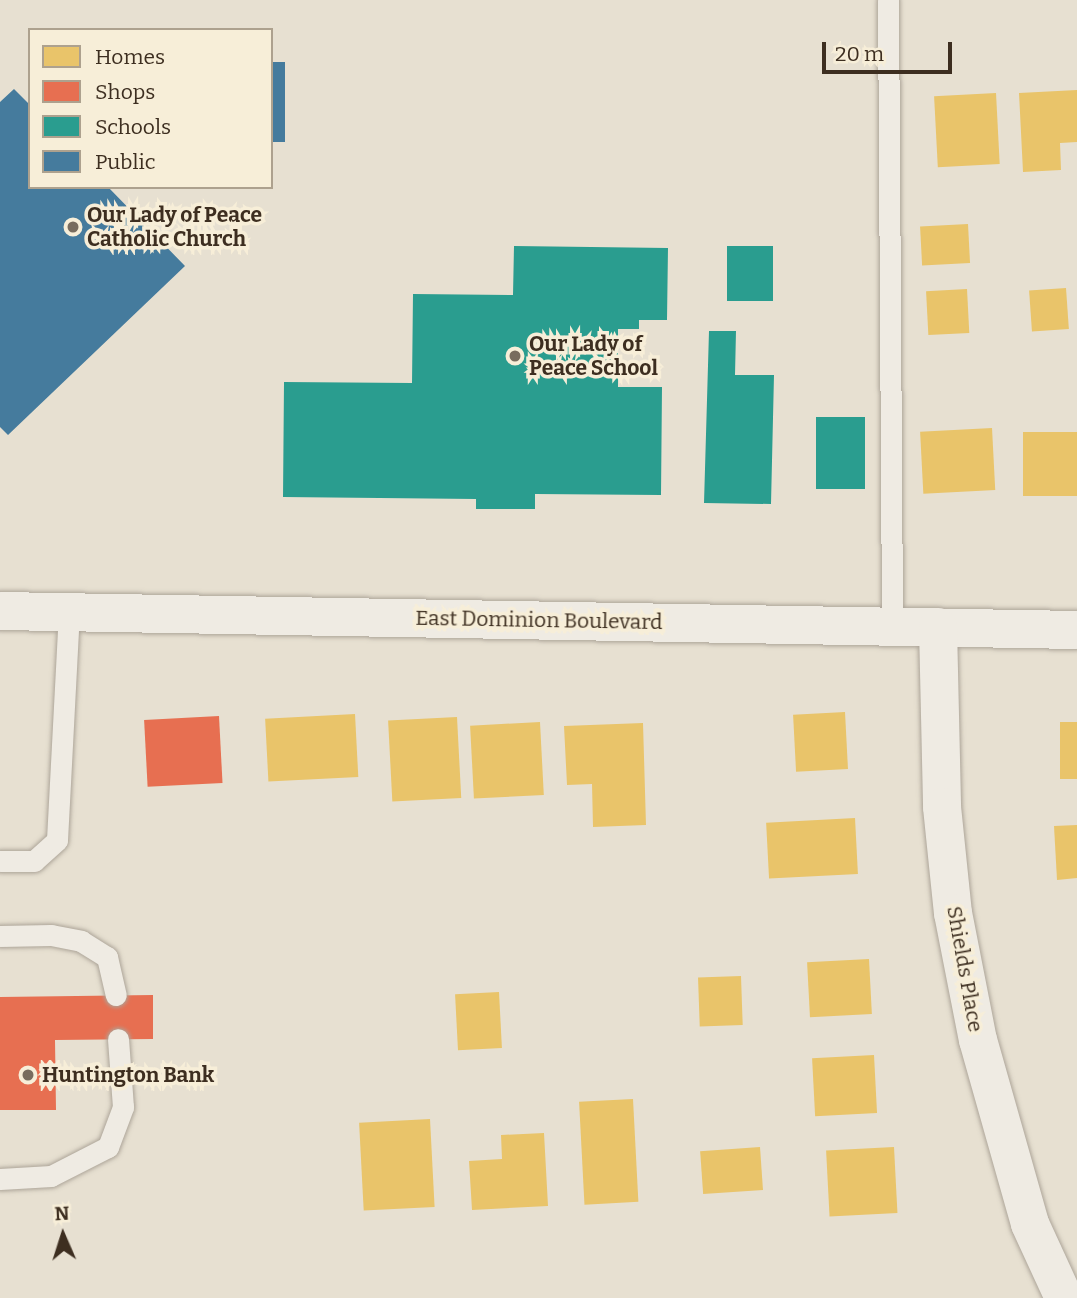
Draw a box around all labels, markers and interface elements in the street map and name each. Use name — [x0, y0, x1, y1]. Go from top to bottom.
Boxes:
legend — [28, 28, 273, 189]
scale bar — [825, 28, 954, 72]
text: 20 m — [835, 41, 884, 67]
text: Homes — [95, 44, 165, 70]
text: Shops — [95, 79, 155, 105]
text: Schools — [95, 114, 171, 140]
text: Public — [95, 149, 156, 175]
place label: Our Lady of Peace Catholic Church — [87, 202, 262, 252]
marker: Our Lady of Peace Catholic Church — [65, 219, 81, 235]
place label: Our Lady of Peace School — [529, 331, 658, 381]
marker: Our Lady of Peace School — [507, 348, 523, 364]
street label: East Dominion Boulevard — [415, 605, 663, 635]
street label: Shields Place — [942, 904, 988, 1034]
place label: Huntington Bank — [42, 1062, 214, 1088]
marker: Huntington Bank — [20, 1067, 36, 1083]
north arrow — [28, 1200, 98, 1270]
text: N — [54, 1202, 70, 1225]

